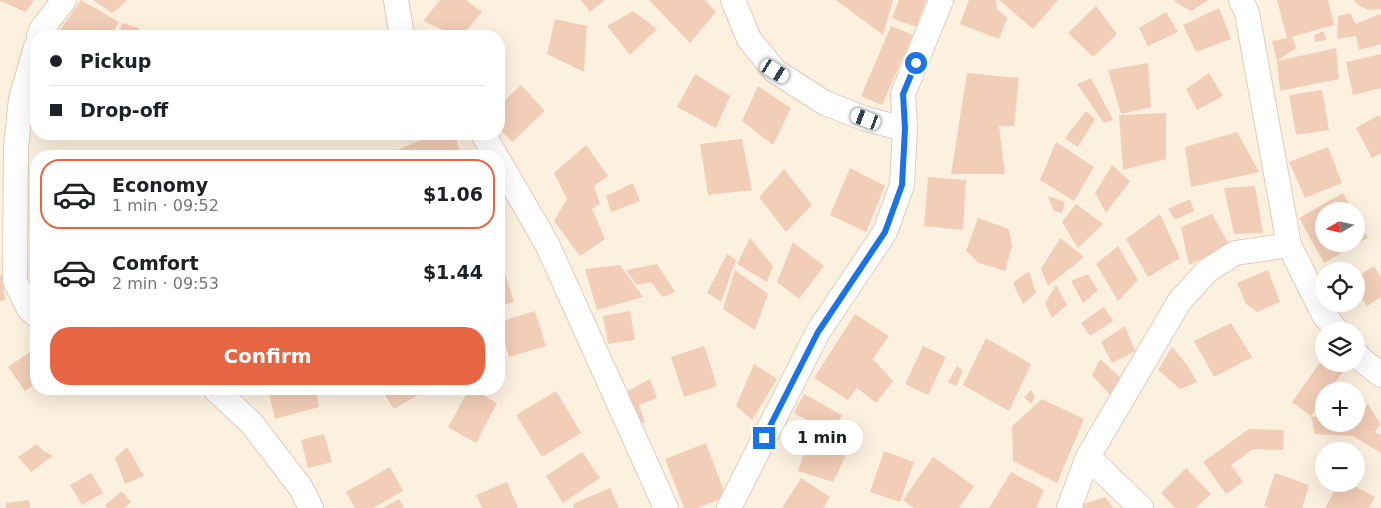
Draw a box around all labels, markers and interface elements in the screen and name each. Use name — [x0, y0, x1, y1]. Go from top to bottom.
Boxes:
text: Pickup — [80, 50, 151, 72]
route start — [905, 52, 927, 74]
car — [758, 57, 791, 85]
text: Drop-off — [80, 99, 168, 121]
car — [849, 107, 882, 131]
icon: car — [52, 172, 97, 217]
text: Economy — [112, 174, 208, 196]
text: $1.06 — [423, 183, 483, 205]
text: 1 min · 09:52 — [112, 196, 219, 215]
north arrow — [1315, 202, 1365, 252]
map controls — [1315, 202, 1365, 492]
icon: car — [52, 250, 97, 295]
text: Comfort — [112, 252, 199, 274]
text: $1.44 — [423, 261, 483, 283]
button: locate — [1315, 262, 1365, 312]
text: 2 min · 09:53 — [112, 274, 219, 293]
button: layers — [1315, 322, 1365, 372]
button: Confirm — [50, 327, 485, 385]
button: + — [1315, 382, 1365, 432]
callout: 1 min — [782, 420, 864, 456]
route end — [753, 427, 775, 449]
text: 1 min — [797, 428, 847, 447]
button: − — [1315, 442, 1365, 492]

